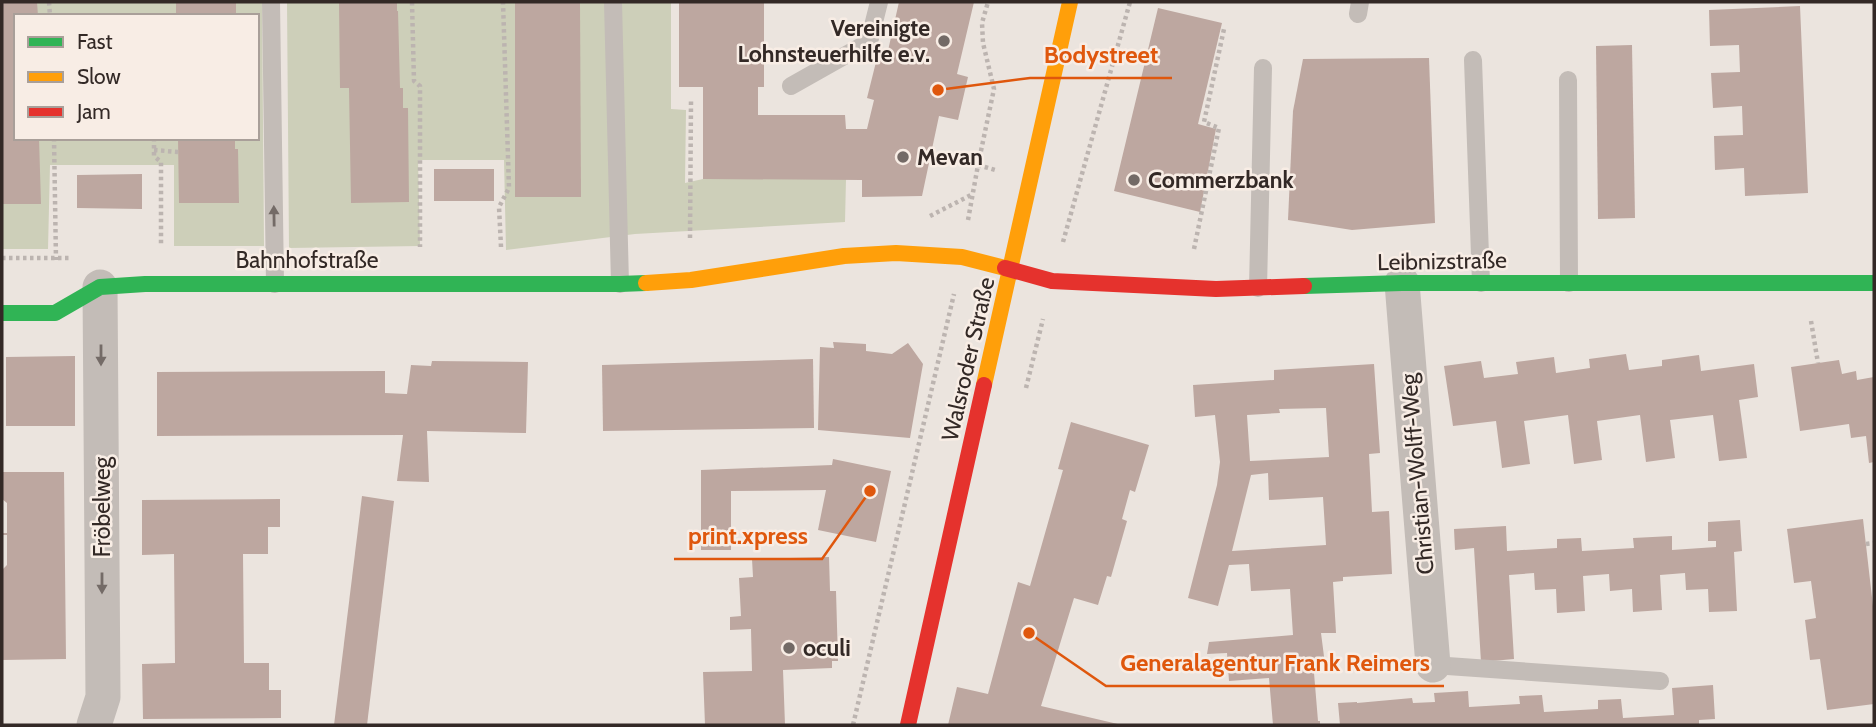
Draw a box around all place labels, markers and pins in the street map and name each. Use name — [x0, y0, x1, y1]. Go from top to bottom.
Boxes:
place label: Vereinigte Lohnsteuerhilfe e.v. — [737, 14, 930, 68]
marker: Vereinigte Lohnsteuerhilfe e.v. — [936, 33, 952, 49]
callout: Bodystreet — [1030, 33, 1172, 78]
place label: Mevan — [917, 143, 983, 171]
marker: Mevan — [895, 149, 911, 165]
place label: Commerzbank — [1148, 166, 1294, 194]
marker: Commerzbank — [1126, 172, 1142, 188]
callout: print.xpress — [674, 514, 822, 559]
place label: oculi — [803, 634, 851, 662]
marker: oculi — [781, 640, 797, 656]
callout: Generalagentur Frank Reimers — [1106, 641, 1444, 686]

